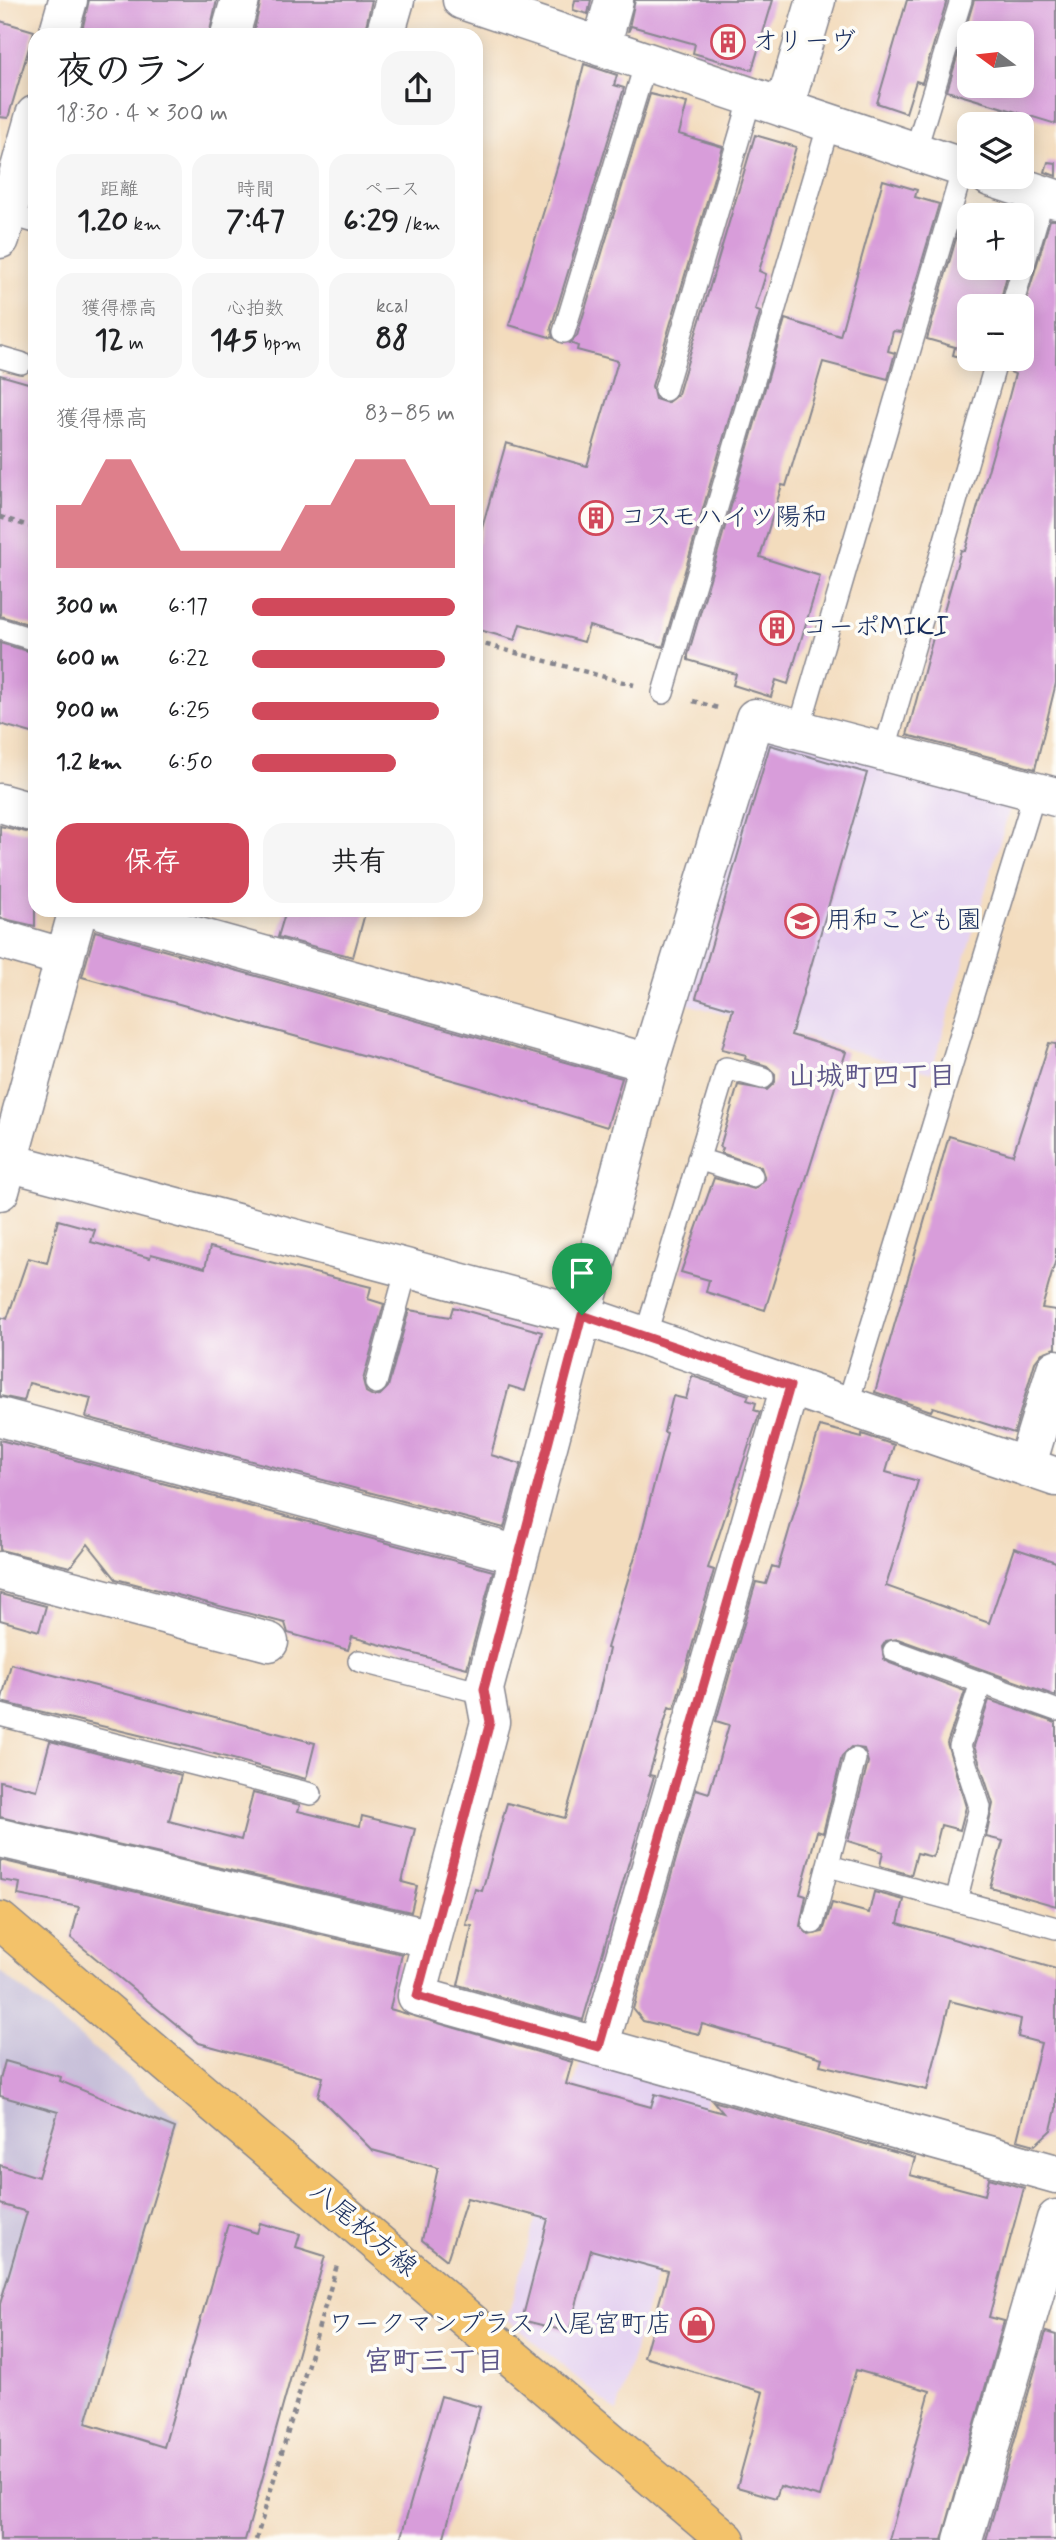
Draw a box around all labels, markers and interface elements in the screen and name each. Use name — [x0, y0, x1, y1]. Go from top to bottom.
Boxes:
north arrow — [957, 21, 1034, 98]
map controls — [957, 21, 1034, 371]
building icon: オリーヴ — [709, 23, 747, 61]
place label: オリーヴ — [752, 25, 856, 59]
text: 夜のラン — [56, 48, 208, 97]
button: share — [381, 51, 455, 125]
text: 18:30 · 4 × 300 m — [56, 99, 228, 129]
button: layers — [957, 112, 1034, 189]
text: 距離 — [100, 177, 138, 202]
text: 時間 — [236, 177, 275, 202]
text: ペース — [364, 177, 420, 202]
text: 1.20 — [77, 202, 128, 241]
text: 7:47 — [226, 202, 285, 241]
text: 6:29 — [343, 202, 399, 241]
button: + — [957, 203, 1034, 280]
text: km — [128, 212, 161, 237]
text: /km — [399, 212, 440, 237]
text: kcal — [376, 294, 408, 319]
button: − — [957, 294, 1034, 371]
text: 獲得標高 — [81, 296, 157, 321]
text: 心拍数 — [227, 296, 284, 321]
text: 88 — [375, 319, 409, 358]
text: 12 — [94, 321, 124, 360]
text: 145 — [210, 321, 258, 360]
text: m — [124, 331, 144, 356]
text: bpm — [258, 331, 301, 356]
text: 83–85 m — [365, 399, 455, 429]
text: 獲得標高 — [56, 405, 148, 435]
building icon: コスモハイツ陽和 — [577, 499, 615, 537]
place label: コスモハイツ陽和 — [620, 501, 827, 535]
text: 300 m — [56, 592, 118, 622]
text: 6:17 — [168, 592, 208, 622]
building icon: コーポMIKI — [758, 609, 796, 647]
place label: コーポMIKI — [802, 611, 949, 645]
text: 600 m — [56, 644, 119, 674]
text: 6:22 — [168, 644, 209, 674]
text: 900 m — [56, 696, 119, 726]
text: 6:25 — [168, 696, 209, 726]
text: 1.2 km — [56, 748, 122, 778]
text: 6:50 — [168, 748, 213, 778]
button: 保存 — [56, 823, 249, 903]
button: 共有 — [263, 823, 455, 903]
school or university icon: 用和こども園 — [783, 902, 821, 940]
place label: 用和こども園 — [826, 904, 982, 938]
district label: 山城町四丁目 — [788, 1059, 956, 1096]
pin — [552, 1243, 612, 1315]
icon: arrive — [563, 1254, 601, 1292]
street label: 八尾枚方線 — [302, 2175, 424, 2285]
shop icon: ワークマンプラス 八尾宮町店 — [678, 2306, 716, 2344]
place label: ワークマンプラス 八尾宮町店 — [328, 2308, 672, 2342]
district label: 宮町三丁目 — [364, 2344, 504, 2381]

